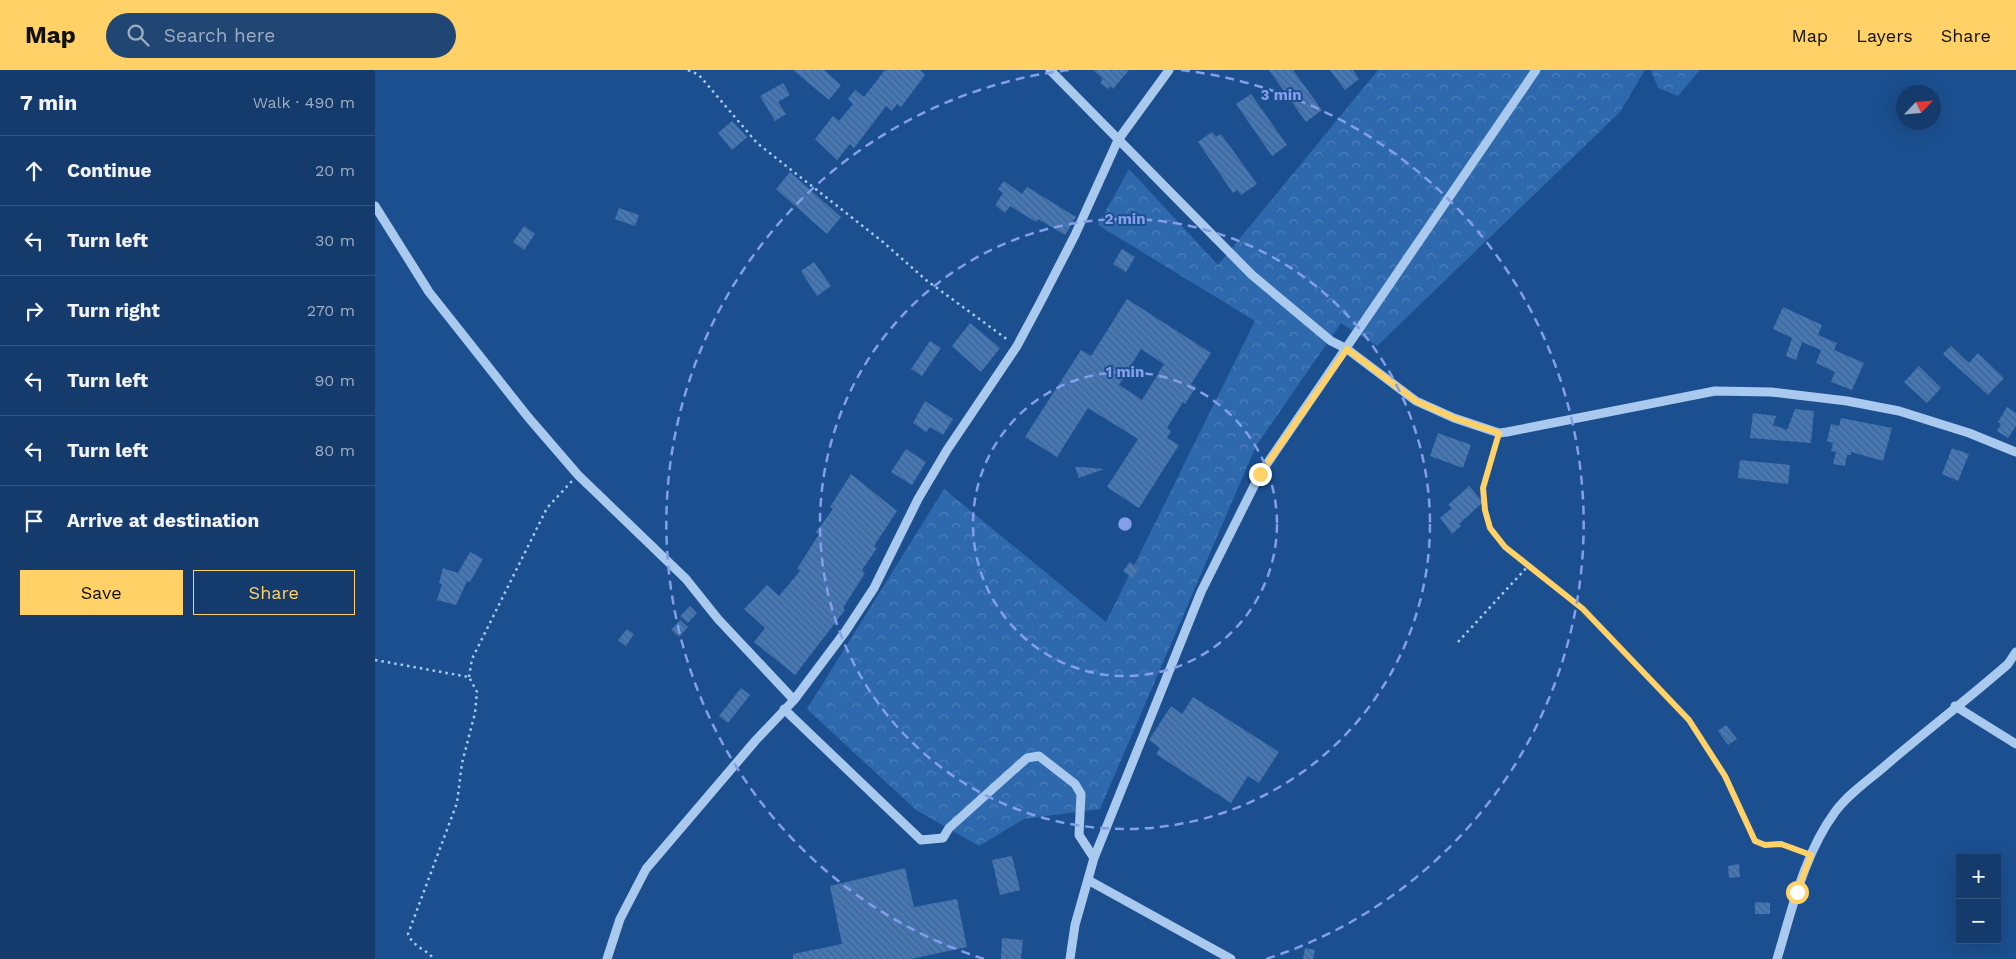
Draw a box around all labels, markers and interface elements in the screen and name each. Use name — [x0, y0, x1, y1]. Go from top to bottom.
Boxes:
search box — [106, 13, 456, 58]
text: Map — [25, 21, 76, 49]
icon: search — [124, 21, 152, 49]
text: Search here — [164, 24, 275, 47]
text: Map — [1791, 25, 1828, 46]
text: Layers — [1856, 25, 1913, 46]
text: Share — [1941, 25, 1991, 46]
north arrow — [1896, 85, 1941, 130]
text: 3 min — [1261, 86, 1301, 104]
text: 7 min — [20, 90, 77, 115]
text: Walk · 490 m — [253, 93, 355, 112]
icon: ahead — [20, 157, 48, 185]
text: Continue — [67, 159, 151, 182]
text: 20 m — [315, 161, 355, 180]
text: 2 min — [1104, 210, 1146, 228]
icon: left — [20, 227, 48, 255]
text: Turn left — [67, 229, 148, 252]
text: 30 m — [315, 231, 355, 250]
icon: right — [20, 297, 48, 325]
text: Turn right — [67, 299, 160, 322]
text: 270 m — [307, 301, 355, 320]
text: 1 min — [1106, 363, 1144, 381]
icon: left — [20, 367, 48, 395]
text: Turn left — [67, 369, 148, 392]
text: 90 m — [314, 371, 355, 390]
icon: left — [20, 437, 48, 465]
text: Turn left — [67, 439, 148, 462]
text: 80 m — [314, 441, 355, 460]
route end — [1249, 463, 1272, 486]
icon: arrive — [20, 507, 48, 535]
text: Arrive at destination — [67, 509, 259, 532]
centre of rings — [1116, 515, 1134, 533]
button: Save — [20, 570, 183, 615]
button: Share — [193, 570, 355, 615]
map controls — [1956, 854, 2001, 944]
button: + — [1956, 854, 2001, 899]
route start — [1786, 881, 1809, 904]
button: − — [1956, 899, 2001, 944]

